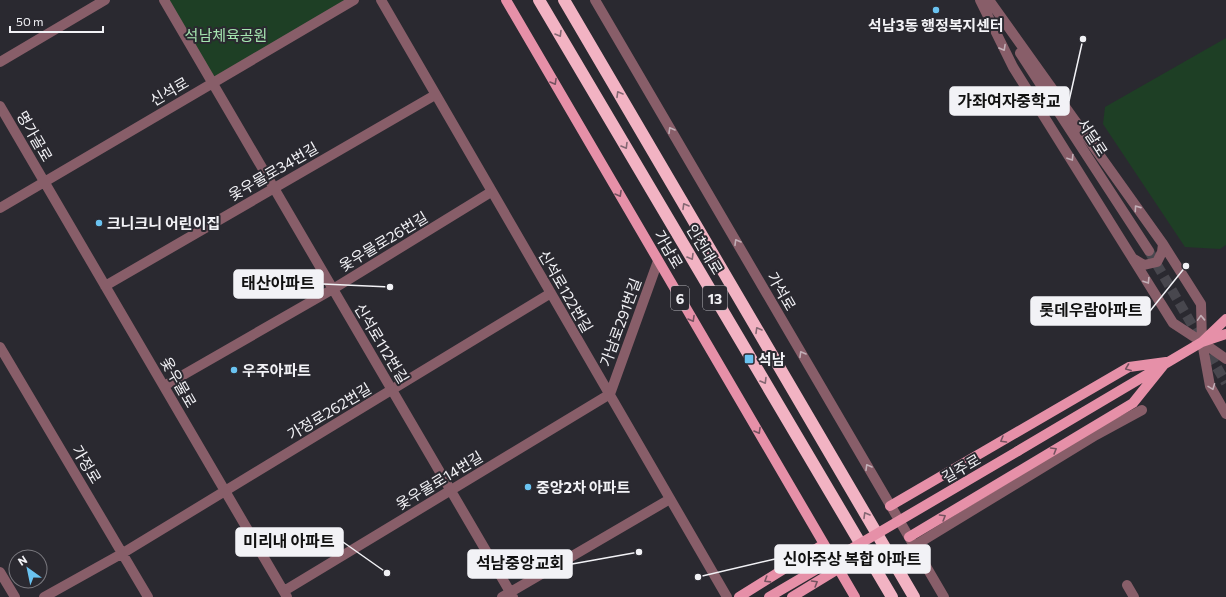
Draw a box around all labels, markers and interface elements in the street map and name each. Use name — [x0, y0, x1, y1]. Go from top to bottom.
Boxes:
marker: 석남3동 행정복지센터 — [931, 5, 941, 15]
scale bar — [10, 8, 103, 34]
text: 50 m — [16, 14, 44, 28]
place label: 석남3동 행정복지센터 — [868, 16, 1004, 34]
park label: 석남체육공원 — [185, 26, 267, 44]
one-way arrow — [554, 30, 561, 37]
one-way arrow — [998, 44, 1006, 51]
street label: 신석로 — [147, 73, 191, 109]
one-way arrow — [549, 78, 556, 85]
callout: 가좌여자중학교 — [950, 87, 1069, 115]
one-way arrow — [617, 91, 624, 98]
text: 가좌여자중학교 — [957, 91, 1061, 110]
street label: 명가골로 — [13, 108, 57, 164]
street label: 서달로 — [1074, 115, 1112, 159]
one-way arrow — [668, 127, 676, 134]
street label: 옻우물로34번길 — [225, 138, 321, 204]
one-way arrow — [620, 141, 627, 149]
one-way arrow — [1066, 154, 1074, 161]
one-way arrow — [615, 190, 622, 197]
one-way arrow — [682, 203, 690, 210]
one-way arrow — [1135, 205, 1142, 212]
street label: 옻우물로26번길 — [335, 207, 431, 275]
place label: 크니크니 어린이집 — [107, 214, 220, 232]
marker: 크니크니 어린이집 — [94, 218, 104, 228]
street label: 인천대로 — [683, 221, 727, 277]
street label: 가남로 — [651, 227, 687, 271]
one-way arrow — [734, 239, 741, 246]
street label: 신석로122번길 — [535, 247, 597, 335]
one-way arrow — [686, 253, 694, 260]
street label: 가석로 — [764, 269, 800, 313]
callout: 태산아파트 — [234, 270, 323, 298]
text: 태산아파트 — [241, 273, 315, 292]
street label: 가남로291번길 — [596, 275, 644, 369]
one-way arrow — [1142, 277, 1150, 284]
road number: 6 — [671, 286, 689, 310]
road number: 13 — [703, 286, 727, 310]
callout: 롯데우람아파트 — [1031, 297, 1150, 325]
street label: 신석로112번길 — [351, 300, 413, 386]
text: 롯데우람아파트 — [1039, 300, 1143, 319]
one-way arrow — [687, 315, 695, 322]
one-way arrow — [1197, 315, 1205, 321]
one-way arrow — [755, 327, 762, 334]
place label: 석남 — [758, 350, 786, 368]
one-way arrow — [800, 351, 807, 358]
marker: 석남 — [743, 353, 755, 365]
street label: 옻우물로 — [157, 354, 201, 410]
place label: 우주아파트 — [242, 361, 311, 379]
one-way arrow — [1125, 364, 1132, 372]
marker: 우주아파트 — [229, 365, 239, 375]
one-way arrow — [760, 377, 767, 384]
street label: 가정로262번길 — [284, 379, 374, 443]
one-way arrow — [1207, 383, 1215, 390]
one-way arrow — [753, 427, 760, 434]
one-way arrow — [1000, 435, 1008, 442]
street label: 가정로 — [69, 442, 105, 486]
street label: 옻우물로14번길 — [392, 447, 486, 513]
one-way arrow — [1050, 448, 1057, 455]
street label: 길주로 — [939, 450, 983, 486]
one-way arrow — [865, 464, 872, 471]
place label: 중앙2차 아파트 — [536, 478, 630, 496]
marker: 중앙2차 아파트 — [523, 482, 533, 492]
one-way arrow — [864, 512, 871, 519]
one-way arrow — [939, 515, 946, 522]
callout: 미리내 아파트 — [236, 528, 343, 556]
text: 미리내 아파트 — [243, 531, 335, 550]
callout: 신아주상 복합 아파트 — [775, 545, 930, 573]
north arrow — [8, 549, 48, 589]
text: 신아주상 복합 아파트 — [783, 549, 922, 568]
callout: 석남중앙교회 — [468, 550, 572, 578]
text: N — [15, 552, 29, 568]
text: 석남중앙교회 — [476, 553, 564, 572]
one-way arrow — [764, 575, 771, 582]
one-way arrow — [811, 580, 818, 588]

